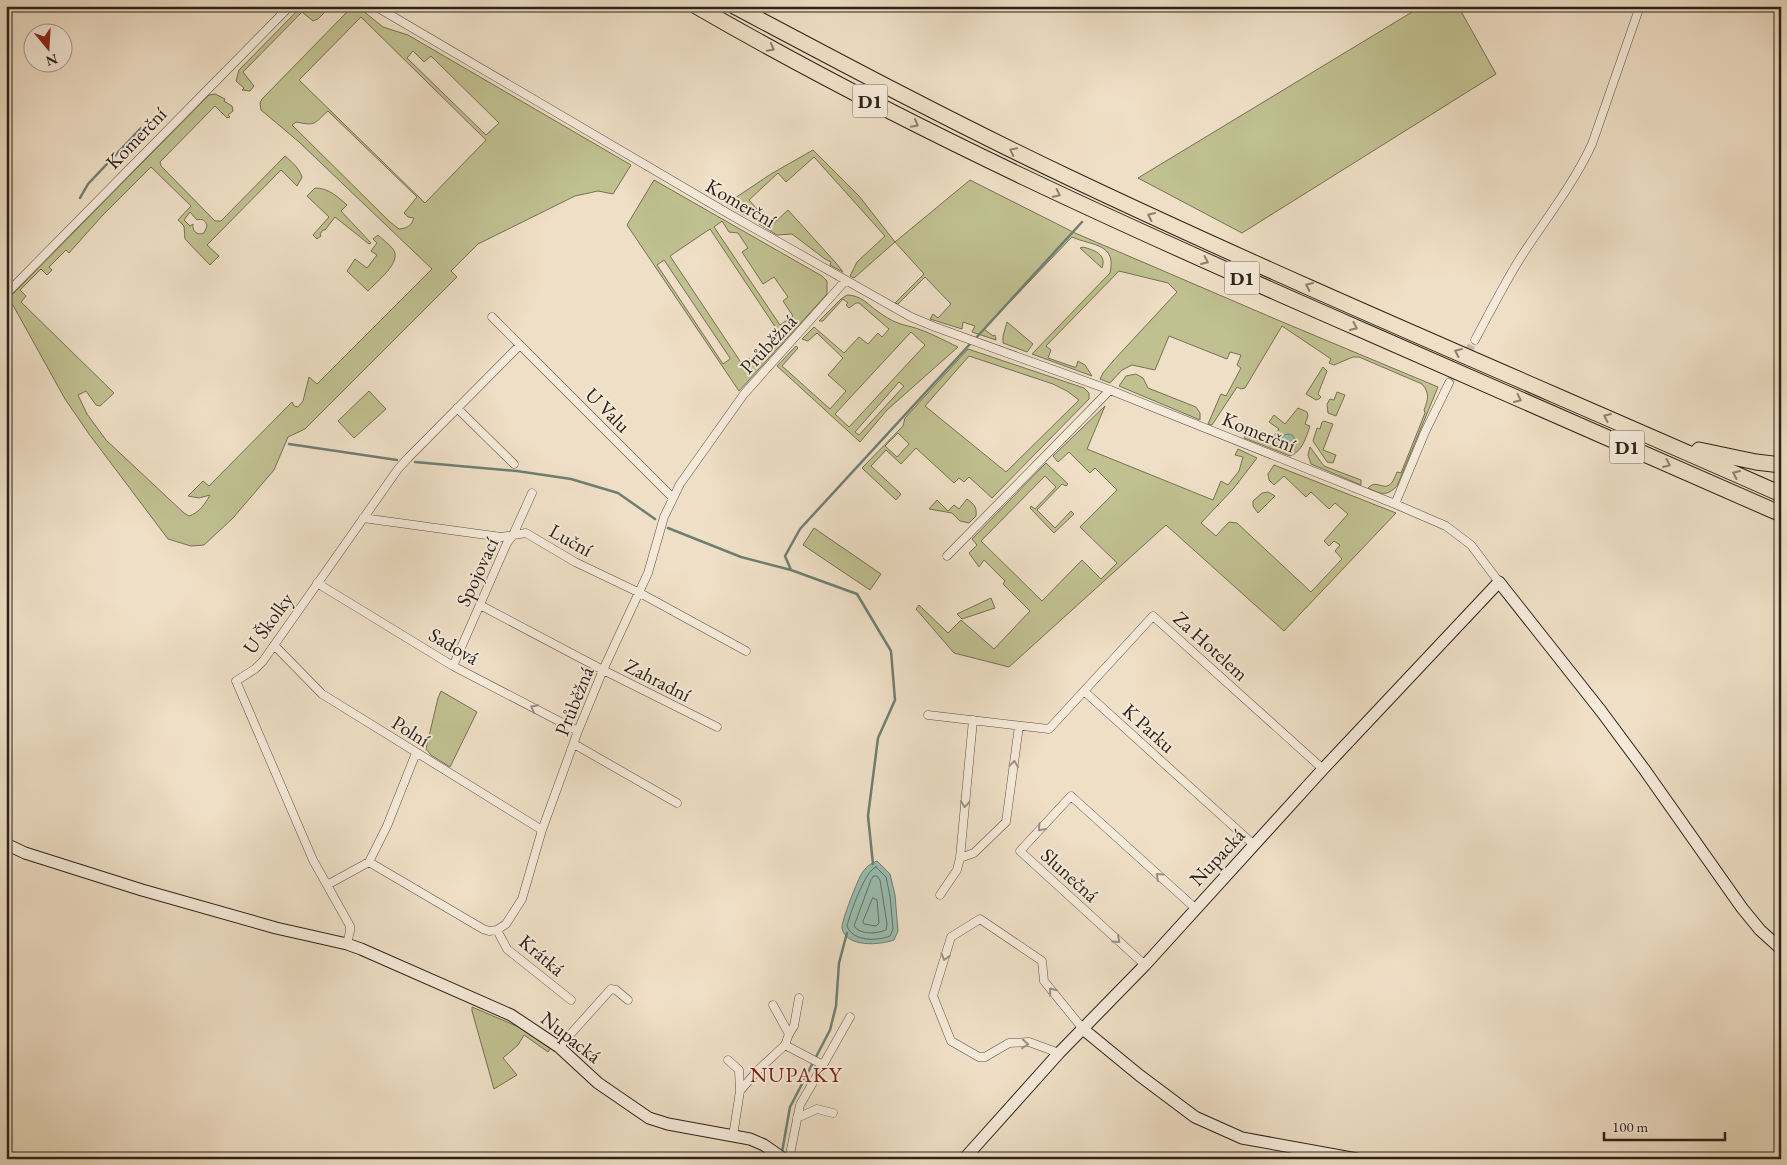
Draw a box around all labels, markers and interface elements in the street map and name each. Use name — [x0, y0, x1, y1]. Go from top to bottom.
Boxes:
north arrow — [22, 22, 72, 72]
one-way arrow — [766, 42, 775, 52]
text: N — [43, 50, 60, 71]
road number: D1 — [852, 84, 888, 118]
street label: Komerční — [100, 101, 172, 175]
one-way arrow — [910, 118, 919, 128]
one-way arrow — [1009, 146, 1018, 157]
street label: Komerční — [701, 173, 781, 234]
one-way arrow — [1052, 187, 1061, 198]
one-way arrow — [1147, 211, 1156, 222]
one-way arrow — [1200, 255, 1209, 266]
road number: D1 — [1224, 262, 1260, 294]
one-way arrow — [1305, 282, 1314, 293]
street label: Průběžná — [734, 309, 802, 379]
one-way arrow — [1349, 320, 1358, 331]
one-way arrow — [1454, 347, 1463, 358]
street label: U Valu — [580, 382, 636, 438]
one-way arrow — [1513, 392, 1522, 403]
street label: Komerční — [1218, 406, 1300, 458]
one-way arrow — [1603, 412, 1612, 423]
road number: D1 — [1610, 431, 1644, 464]
one-way arrow — [1662, 458, 1671, 469]
one-way arrow — [1732, 470, 1741, 480]
street label: Luční — [545, 518, 597, 562]
street label: Spojovací — [450, 533, 504, 611]
street label: U Školky — [237, 587, 299, 659]
street label: Za Hotelem — [1168, 605, 1254, 687]
street label: Sadová — [424, 621, 484, 671]
street label: Zahradní — [621, 652, 695, 708]
street label: Průběžná — [548, 663, 600, 739]
street label: K Parku — [1117, 698, 1181, 759]
one-way arrow — [531, 704, 540, 714]
street label: Polní — [387, 709, 435, 753]
one-way arrow — [1008, 760, 1019, 768]
one-way arrow — [960, 800, 971, 808]
one-way arrow — [1038, 823, 1047, 832]
street label: Nupacká — [1184, 823, 1250, 891]
street label: Slunečná — [1036, 842, 1104, 908]
one-way arrow — [1155, 873, 1164, 882]
street label: Krátká — [514, 928, 570, 982]
one-way arrow — [1112, 934, 1121, 943]
one-way arrow — [940, 952, 950, 960]
one-way arrow — [1050, 988, 1058, 997]
street label: Nupacká — [535, 1005, 607, 1069]
one-way arrow — [1022, 1038, 1030, 1049]
district label: NUPAKY — [750, 1060, 843, 1089]
scale bar — [1604, 1110, 1726, 1142]
text: 100 m — [1612, 1117, 1649, 1136]

